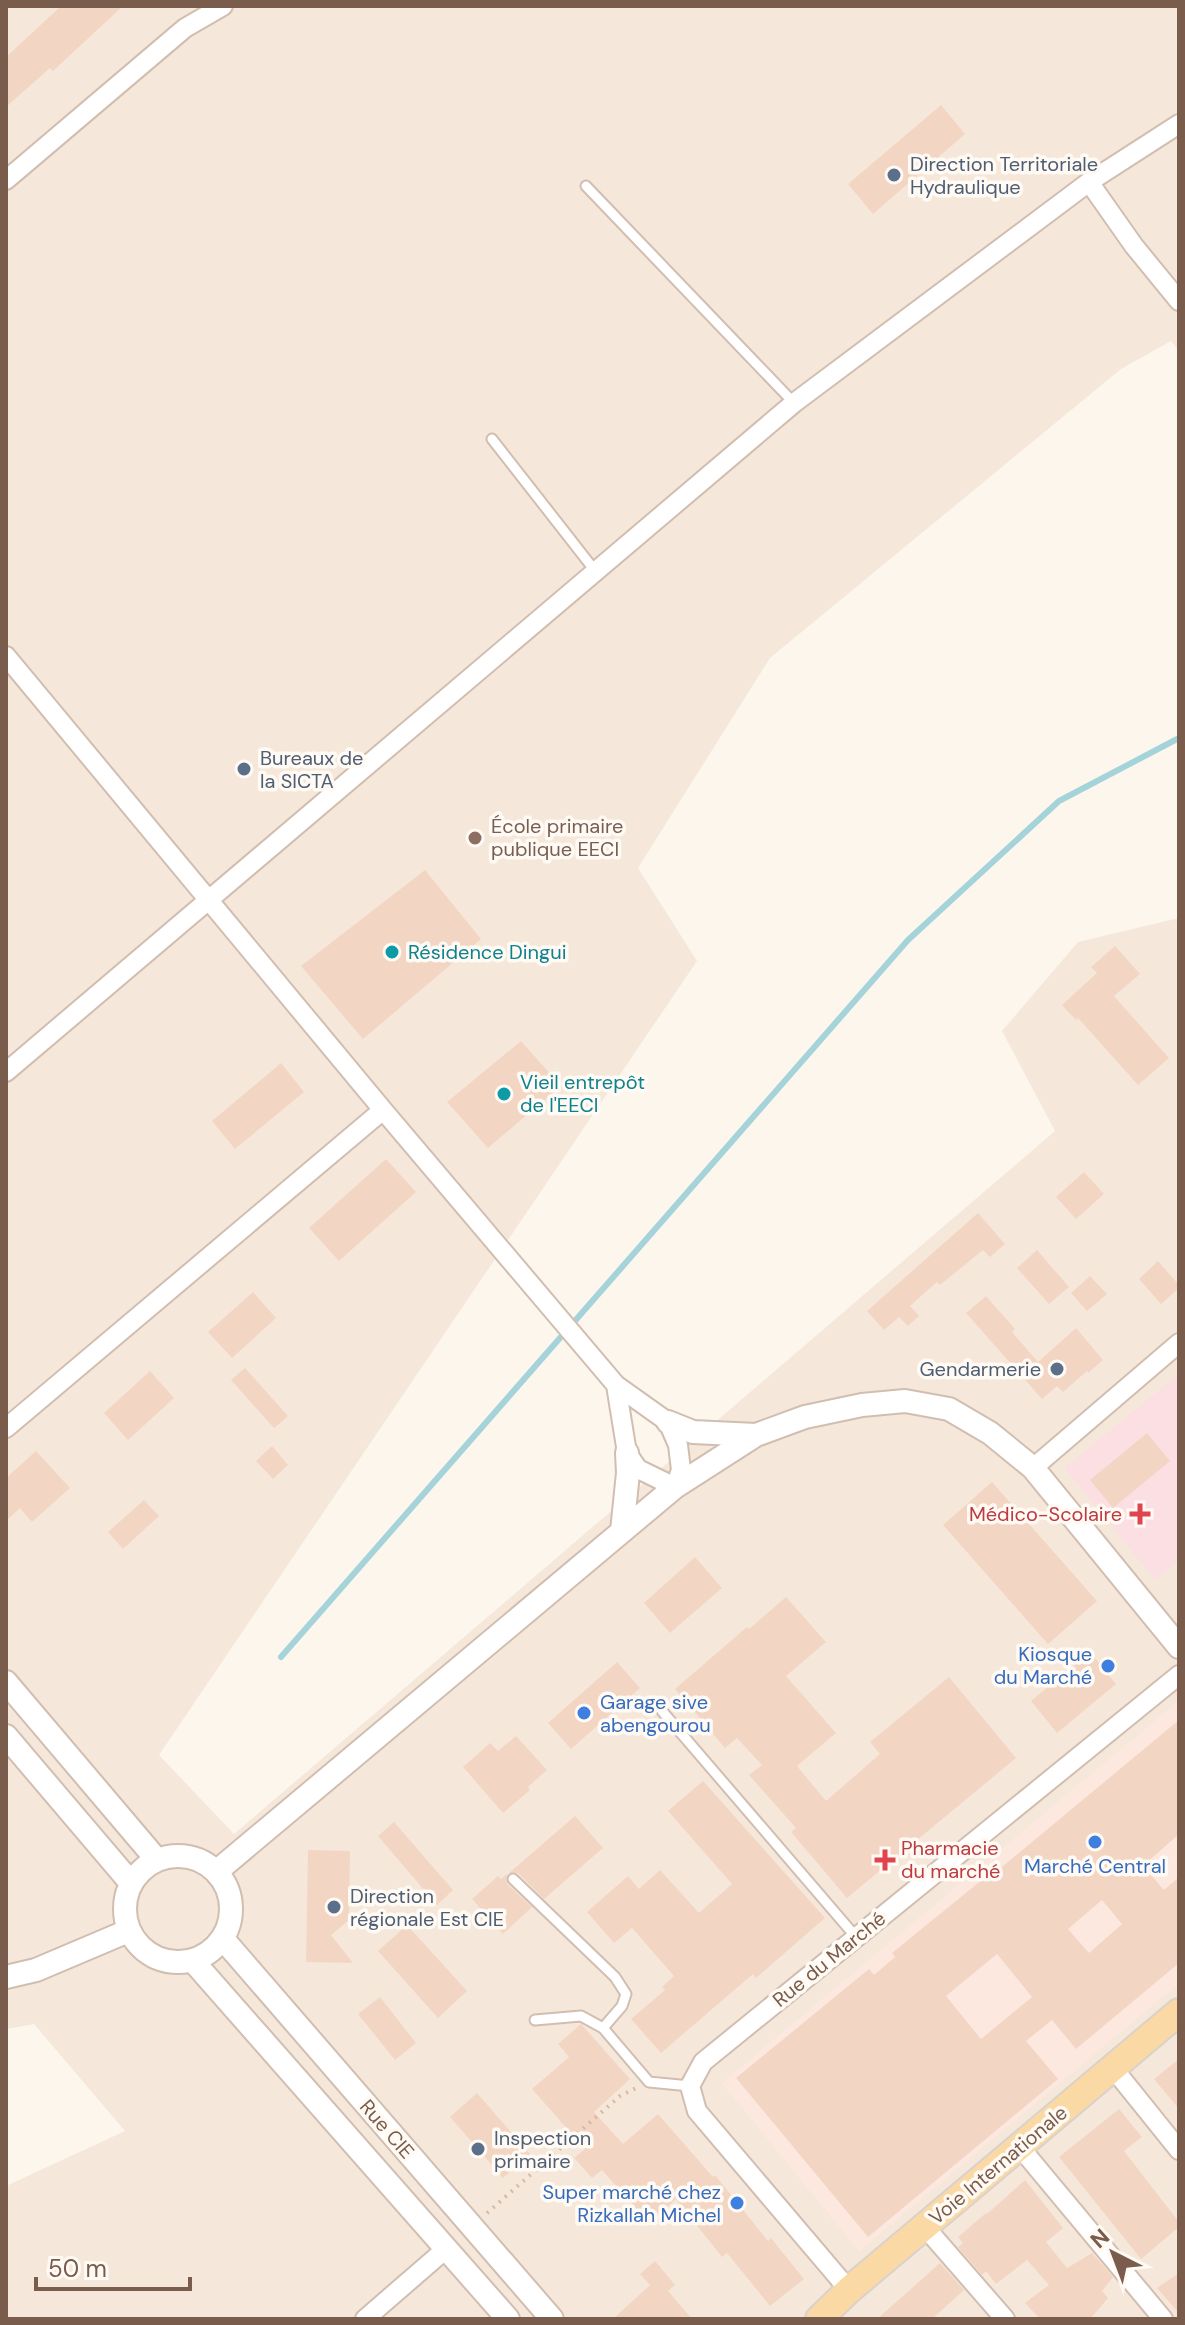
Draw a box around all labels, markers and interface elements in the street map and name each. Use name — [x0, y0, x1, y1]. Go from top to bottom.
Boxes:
place label: Direction Territoriale Hydraulique — [910, 151, 1098, 200]
marker: Direction Territoriale Hydraulique — [885, 166, 903, 184]
place label: Bureaux de la SICTA — [260, 745, 363, 794]
marker: Bureaux de la SICTA — [235, 760, 253, 778]
place label: École primaire publique EECI — [491, 813, 623, 862]
marker: École primaire publique EECI — [466, 829, 484, 847]
place label: Résidence Dingui — [408, 939, 566, 965]
marker: Résidence Dingui — [383, 943, 401, 961]
place label: Vieil entrepôt de l'EECI — [520, 1069, 645, 1118]
marker: Vieil entrepôt de l'EECI — [495, 1085, 513, 1103]
place label: Gendarmerie — [919, 1356, 1041, 1382]
marker: Gendarmerie — [1048, 1360, 1066, 1378]
place label: Médico-Scolaire — [969, 1501, 1122, 1527]
marker: Médico-Scolaire — [1129, 1503, 1151, 1525]
place label: Kiosque du Marché — [994, 1641, 1092, 1690]
marker: Kiosque du Marché — [1099, 1657, 1117, 1675]
place label: Garage sive abengourou — [600, 1689, 711, 1738]
marker: Garage sive abengourou — [575, 1704, 593, 1722]
marker: Marché Central — [1086, 1833, 1104, 1851]
place label: Pharmacie du marché — [901, 1835, 1000, 1884]
marker: Pharmacie du marché — [876, 1851, 894, 1869]
place label: Marché Central — [1024, 1853, 1166, 1879]
place label: Direction régionale Est CIE — [350, 1883, 504, 1932]
marker: Direction régionale Est CIE — [325, 1898, 343, 1916]
street label: Rue du Marché — [767, 1905, 891, 2013]
street label: Rue CIE — [354, 2094, 420, 2164]
street label: Voie Internationale — [924, 2100, 1072, 2230]
place label: Inspection primaire — [494, 2125, 591, 2174]
marker: Inspection primaire — [469, 2140, 487, 2158]
place label: Super marché chez Rizkallah Michel — [543, 2179, 721, 2228]
marker: Super marché chez Rizkallah Michel — [728, 2194, 746, 2212]
north arrow — [1073, 2213, 1153, 2293]
text: N — [1084, 2222, 1116, 2255]
scale bar — [36, 2241, 190, 2291]
text: 50 m — [48, 2253, 107, 2284]

